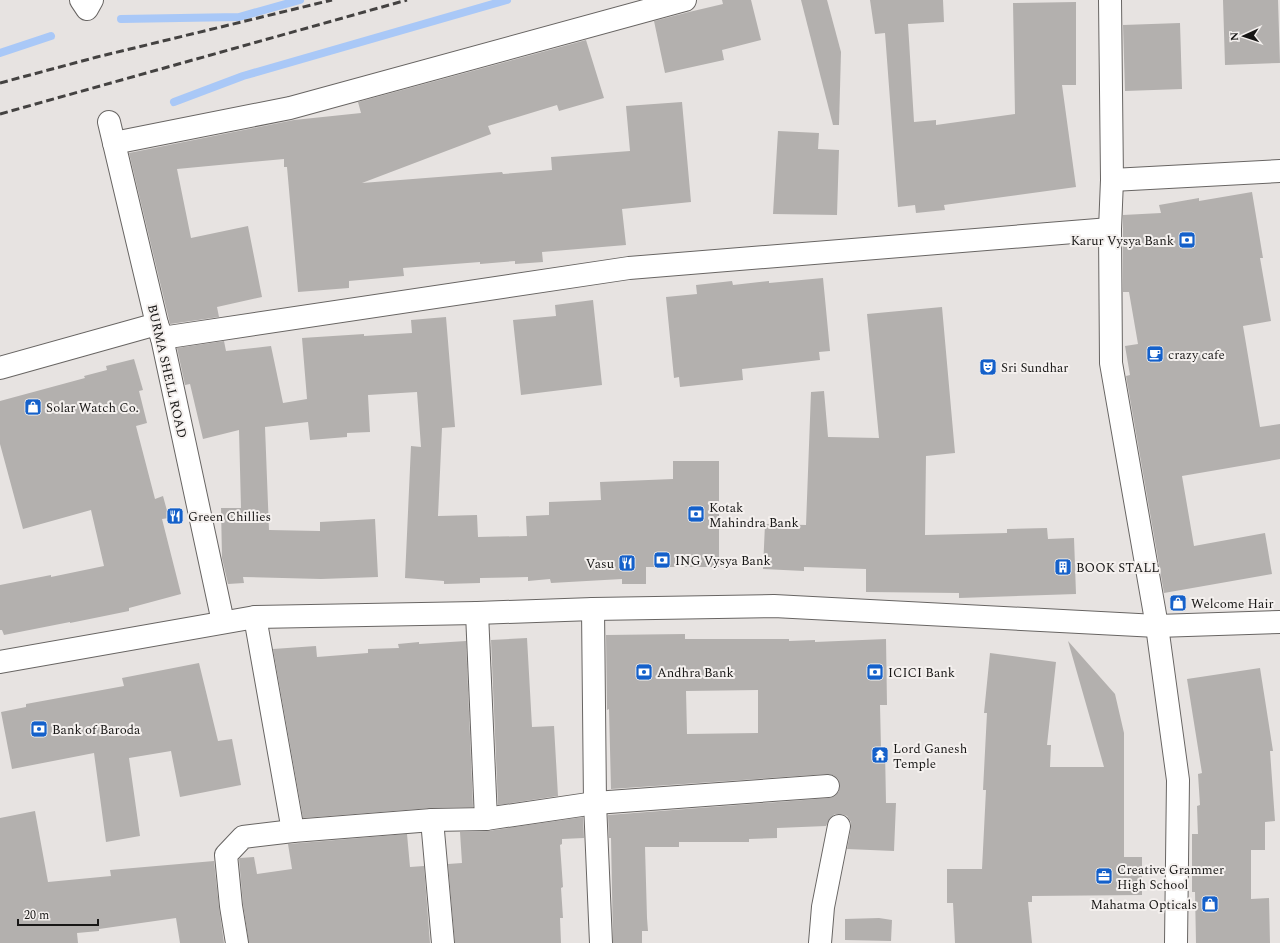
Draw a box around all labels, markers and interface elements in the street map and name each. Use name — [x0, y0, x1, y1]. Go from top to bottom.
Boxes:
north arrow — [1224, 16, 1264, 56]
text: N — [1226, 32, 1243, 41]
bank icon: Karur Vysya Bank — [1177, 230, 1197, 250]
place label: Karur Vysya Bank — [1071, 231, 1174, 251]
street label: BURMA SHELL ROAD — [142, 302, 192, 440]
cafe icon: crazy cafe — [1145, 344, 1165, 364]
place label: crazy cafe — [1168, 345, 1225, 365]
theatre icon: Sri Sundhar — [978, 357, 998, 377]
place label: Sri Sundhar — [1001, 358, 1068, 378]
shop icon: Solar Watch Co. — [23, 397, 43, 417]
place label: Solar Watch Co. — [46, 398, 139, 418]
place label: Kotak Mahindra Bank — [709, 498, 799, 533]
bank icon: Kotak Mahindra Bank — [686, 504, 706, 524]
restaurant icon: Green Chillies — [165, 506, 185, 526]
place label: Green Chillies — [188, 507, 271, 527]
bank icon: ING Vysya Bank — [652, 550, 672, 570]
place label: ING Vysya Bank — [675, 551, 771, 571]
restaurant icon: Vasu — [617, 553, 637, 573]
place label: Vasu — [586, 554, 614, 574]
building icon: BOOK STALL — [1053, 557, 1073, 577]
place label: BOOK STALL — [1076, 558, 1160, 578]
shop icon: Welcome Hair — [1168, 593, 1188, 613]
place label: Welcome Hair — [1191, 594, 1274, 614]
bank icon: Andhra Bank — [634, 662, 654, 682]
bank icon: ICICI Bank — [865, 662, 885, 682]
place label: Andhra Bank — [657, 663, 734, 683]
place label: ICICI Bank — [888, 663, 955, 683]
bank icon: Bank of Baroda — [29, 719, 49, 739]
place label: Bank of Baroda — [52, 720, 141, 740]
place label: Lord Ganesh Temple — [893, 739, 968, 774]
temple icon: Lord Ganesh Temple — [870, 745, 890, 765]
place label: Creative Grammer High School — [1117, 860, 1224, 895]
office icon: Creative Grammer High School — [1094, 866, 1114, 886]
shop icon: Mahatma Opticals — [1200, 894, 1220, 914]
place label: Mahatma Opticals — [1090, 895, 1197, 915]
scale bar — [18, 901, 98, 927]
text: 20 m — [24, 906, 49, 925]

